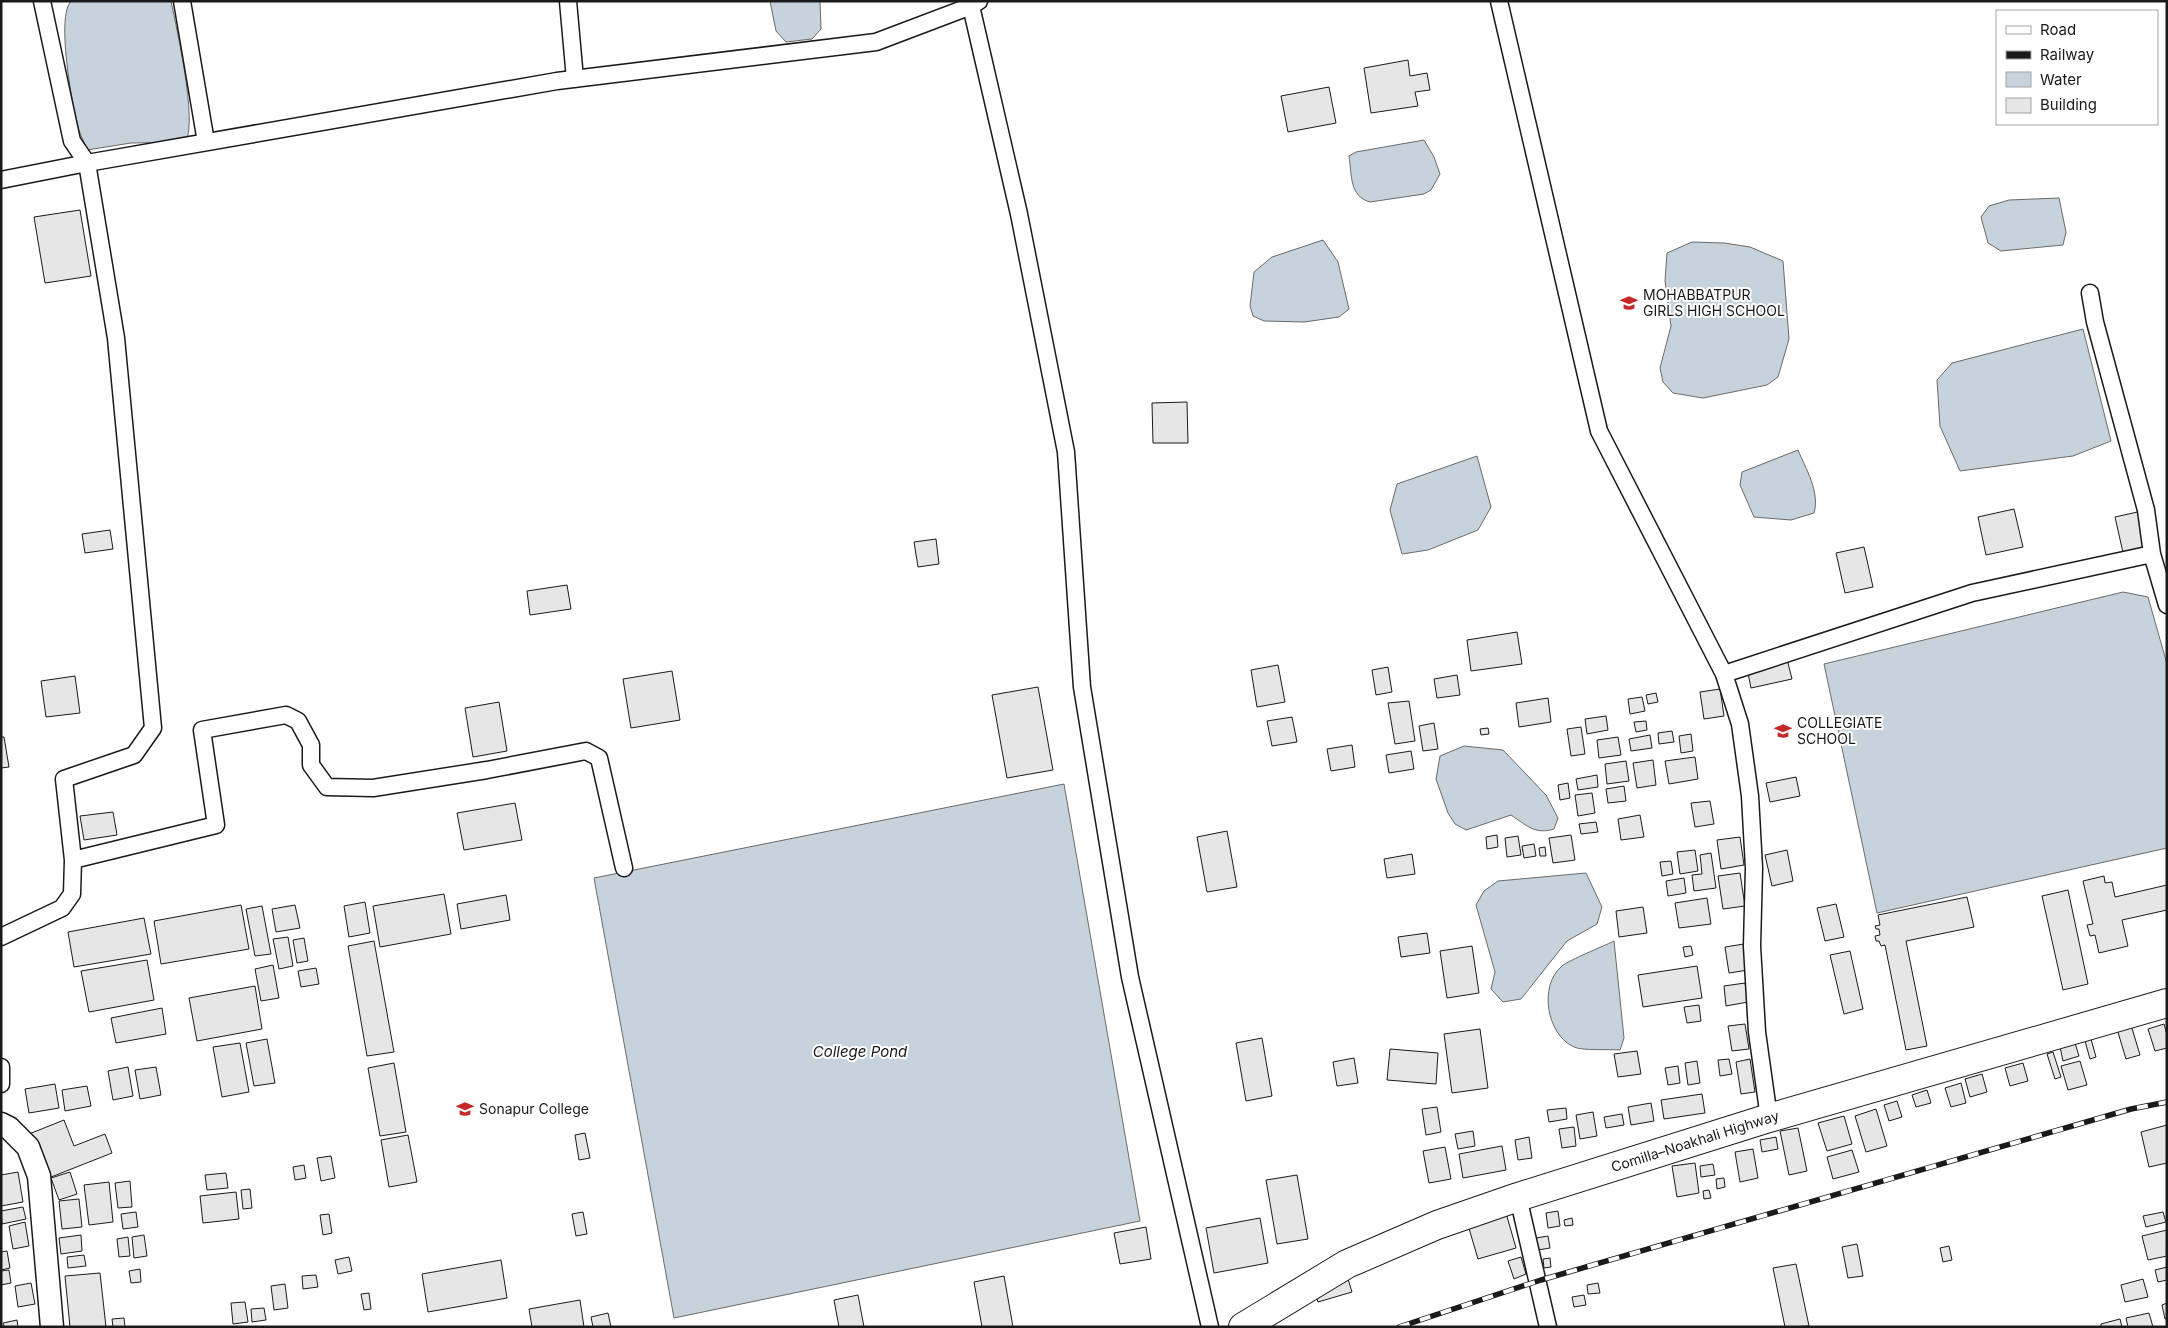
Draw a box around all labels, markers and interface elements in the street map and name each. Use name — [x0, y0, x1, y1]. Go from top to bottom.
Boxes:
legend — [1996, 10, 2158, 125]
text: Road — [2040, 20, 2076, 39]
text: Railway — [2040, 45, 2095, 64]
text: Water — [2040, 70, 2082, 89]
text: Building — [2040, 95, 2097, 114]
place label: MOHABBATPUR GIRLS HIGH SCHOOL — [1643, 286, 1785, 319]
school or university icon: MOHABBATPUR GIRLS HIGH SCHOOL — [1619, 293, 1639, 313]
place label: COLLEGIATE SCHOOL — [1797, 714, 1882, 747]
school or university icon: COLLEGIATE SCHOOL — [1773, 721, 1793, 741]
water label: College Pond — [813, 1042, 908, 1061]
school or university icon: Sonapur College — [455, 1099, 475, 1119]
place label: Sonapur College — [479, 1100, 589, 1117]
street label: Comilla–Noakhali Highway — [1609, 1107, 1781, 1175]

